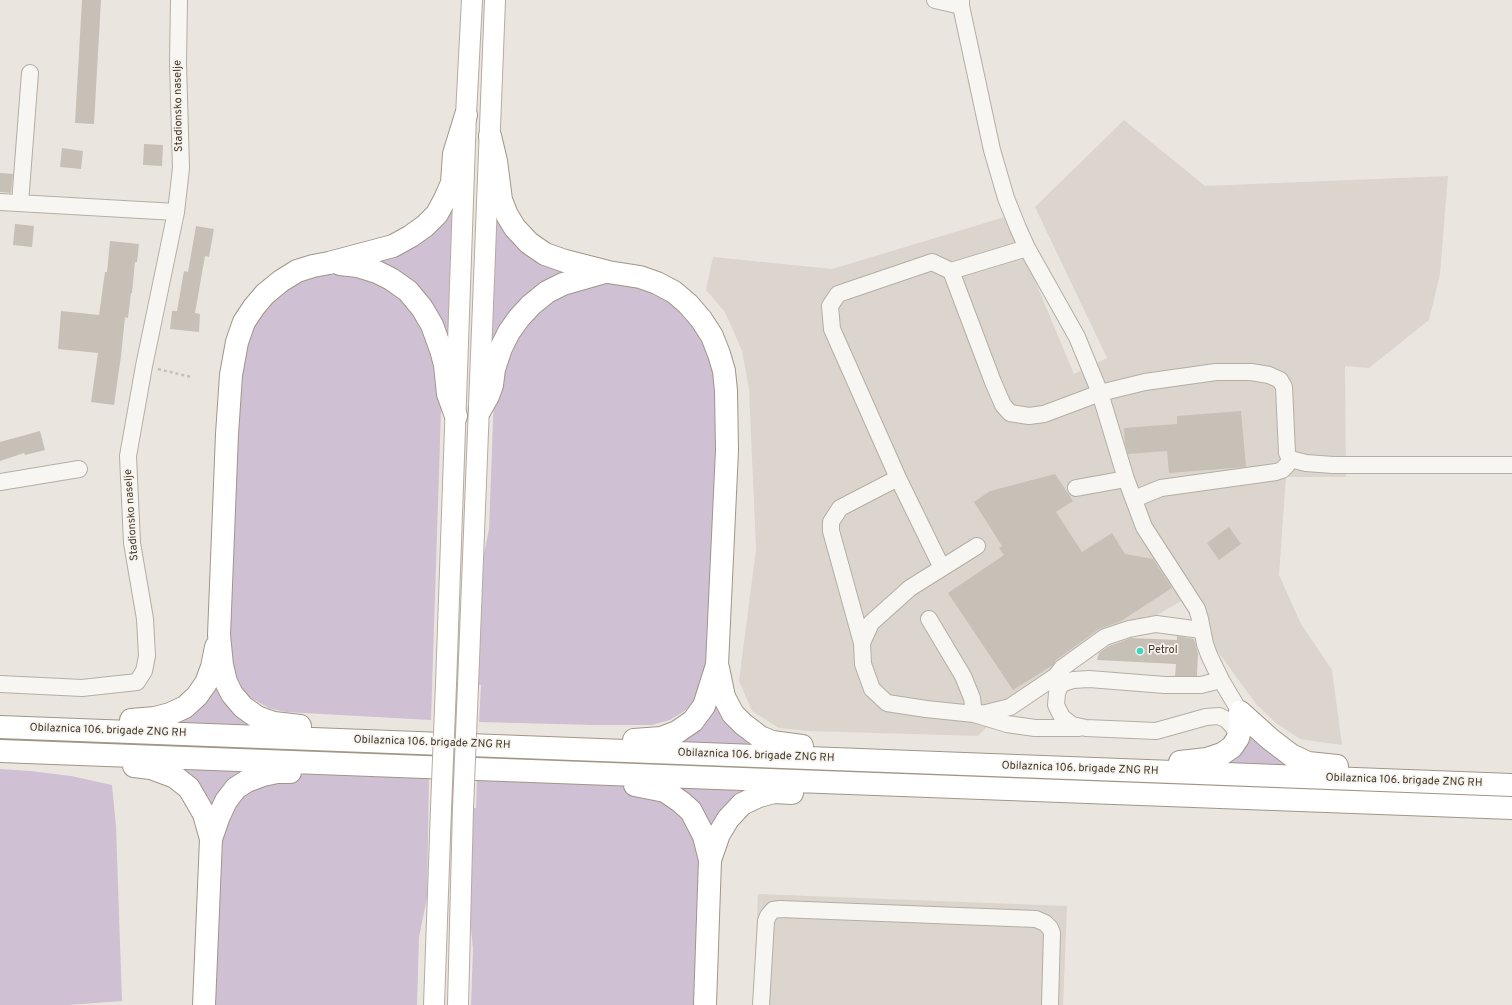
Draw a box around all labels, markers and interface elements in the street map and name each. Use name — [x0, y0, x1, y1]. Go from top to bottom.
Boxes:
street label: Stadionsko naselje — [172, 60, 186, 152]
street label: Stadionsko naselje — [122, 469, 142, 561]
place label: Petrol — [1148, 644, 1178, 658]
marker: Petrol — [1135, 646, 1145, 656]
street label: Obilaznica 106. brigade ZNG RH — [29, 722, 187, 740]
street label: Obilaznica 106. brigade ZNG RH — [353, 734, 511, 752]
street label: Obilaznica 106. brigade ZNG RH — [677, 747, 835, 765]
street label: Obilaznica 106. brigade ZNG RH — [1001, 760, 1159, 778]
street label: Obilaznica 106. brigade ZNG RH — [1325, 772, 1483, 790]

